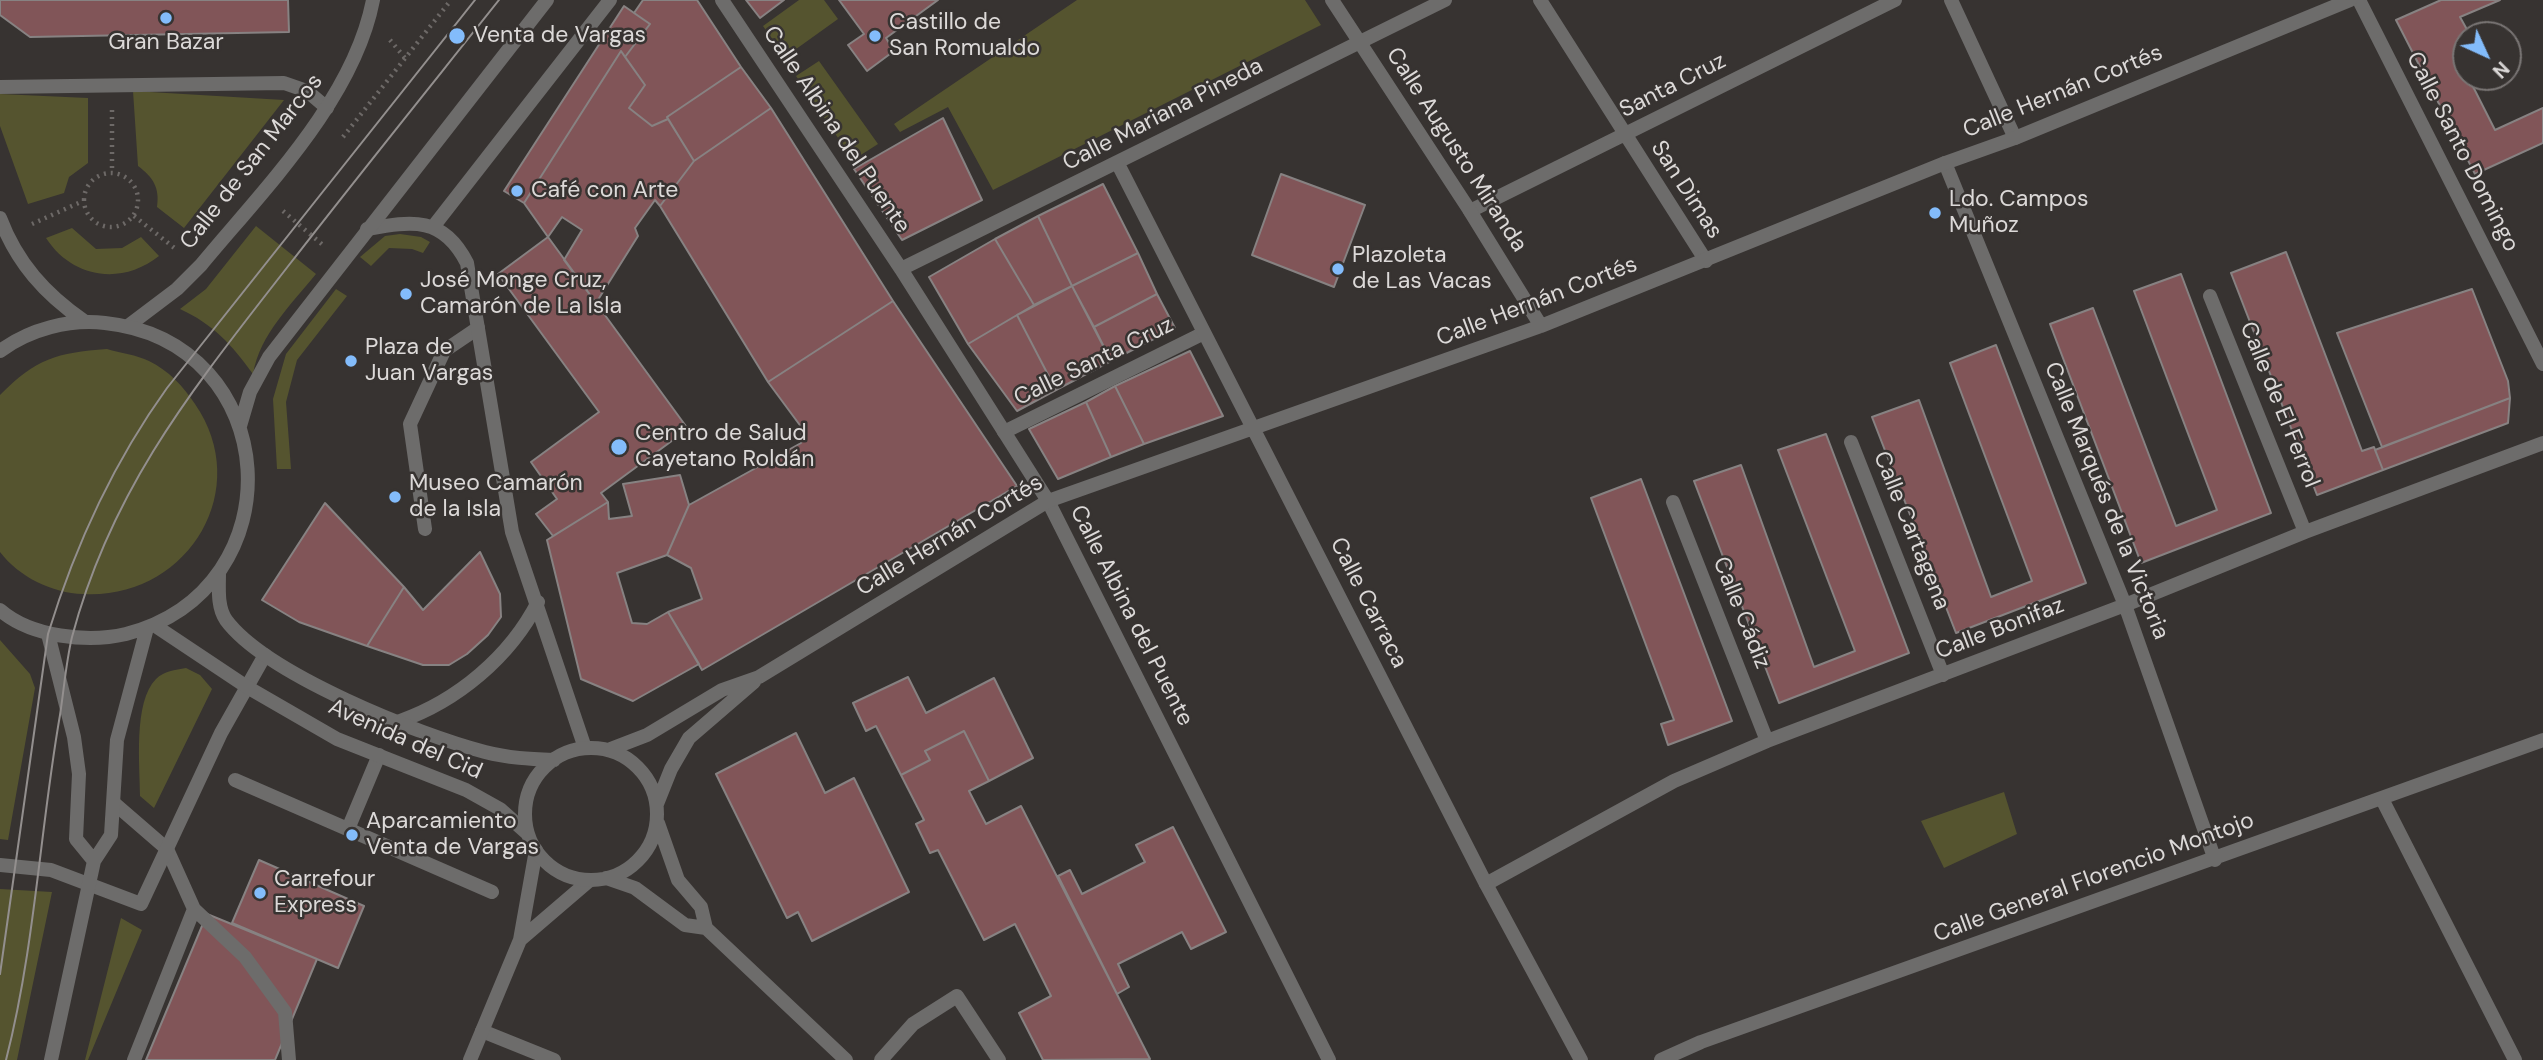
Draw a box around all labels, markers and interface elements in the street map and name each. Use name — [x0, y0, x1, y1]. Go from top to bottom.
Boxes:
place label: Castillo de San Romualdo — [889, 9, 1040, 63]
marker: Gran Bazar — [158, 10, 174, 26]
street label: Calle Albina del Puente — [756, 21, 916, 239]
north arrow — [2452, 21, 2522, 91]
place label: Venta de Vargas — [473, 22, 646, 50]
marker: Venta de Vargas — [447, 26, 467, 46]
marker: Castillo de San Romualdo — [867, 28, 883, 44]
place label: Gran Bazar — [108, 29, 224, 57]
street label: Calle Hernán Cortés — [1959, 39, 2167, 145]
street label: Calle Augusto Miranda — [1380, 43, 1532, 257]
street label: Calle Santo Domingo — [2400, 47, 2524, 257]
street label: Santa Cruz — [1615, 48, 1731, 124]
street label: Calle Mariana Pineda — [1058, 53, 1268, 177]
text: N — [2487, 56, 2515, 84]
street label: Calle de San Marcos — [175, 69, 329, 255]
street label: San Dimas — [1644, 136, 1728, 244]
place label: Café con Arte — [531, 177, 678, 205]
marker: Café con Arte — [509, 183, 525, 199]
place label: Ldo. Campos Muñoz — [1949, 186, 2088, 240]
marker: Ldo. Campos Muñoz — [1927, 205, 1943, 221]
place label: Plazoleta de Las Vacas — [1352, 242, 1492, 296]
street label: Calle Hernán Cortés — [1433, 251, 1641, 353]
marker: Plazoleta de Las Vacas — [1330, 261, 1346, 277]
place label: José Monge Cruz, Camarón de La Isla — [420, 267, 622, 321]
marker: José Monge Cruz, Camarón de La Isla — [398, 286, 414, 302]
street label: Calle Santa Cruz — [1010, 311, 1178, 413]
street label: Calle de El Ferrol — [2233, 318, 2325, 492]
place label: Plaza de Juan Vargas — [365, 334, 493, 388]
marker: Plaza de Juan Vargas — [343, 353, 359, 369]
street label: Calle Marqués de la Victoria — [2038, 358, 2174, 644]
place label: Centro de Salud Cayetano Roldán — [635, 420, 814, 474]
marker: Centro de Salud Cayetano Roldán — [609, 437, 629, 457]
street label: Calle Cartagena — [1867, 448, 1955, 614]
street label: Calle Hernán Cortés — [852, 469, 1048, 603]
place label: Museo Camarón de la Isla — [409, 470, 583, 524]
marker: Museo Camarón de la Isla — [387, 489, 403, 505]
street label: Calle Albina del Puente — [1063, 501, 1199, 731]
street label: Calle Carraca — [1323, 533, 1413, 673]
street label: Calle Cádiz — [1706, 553, 1776, 673]
street label: Calle Bonifaz — [1932, 592, 2068, 666]
street label: Avenida del Cid — [324, 694, 486, 786]
street label: Calle General Florencio Montojo — [1930, 807, 2258, 949]
place label: Aparcamiento Venta de Vargas — [366, 808, 539, 862]
marker: Aparcamiento Venta de Vargas — [344, 827, 360, 843]
place label: Carrefour Express — [274, 866, 375, 920]
marker: Carrefour Express — [252, 885, 268, 901]

